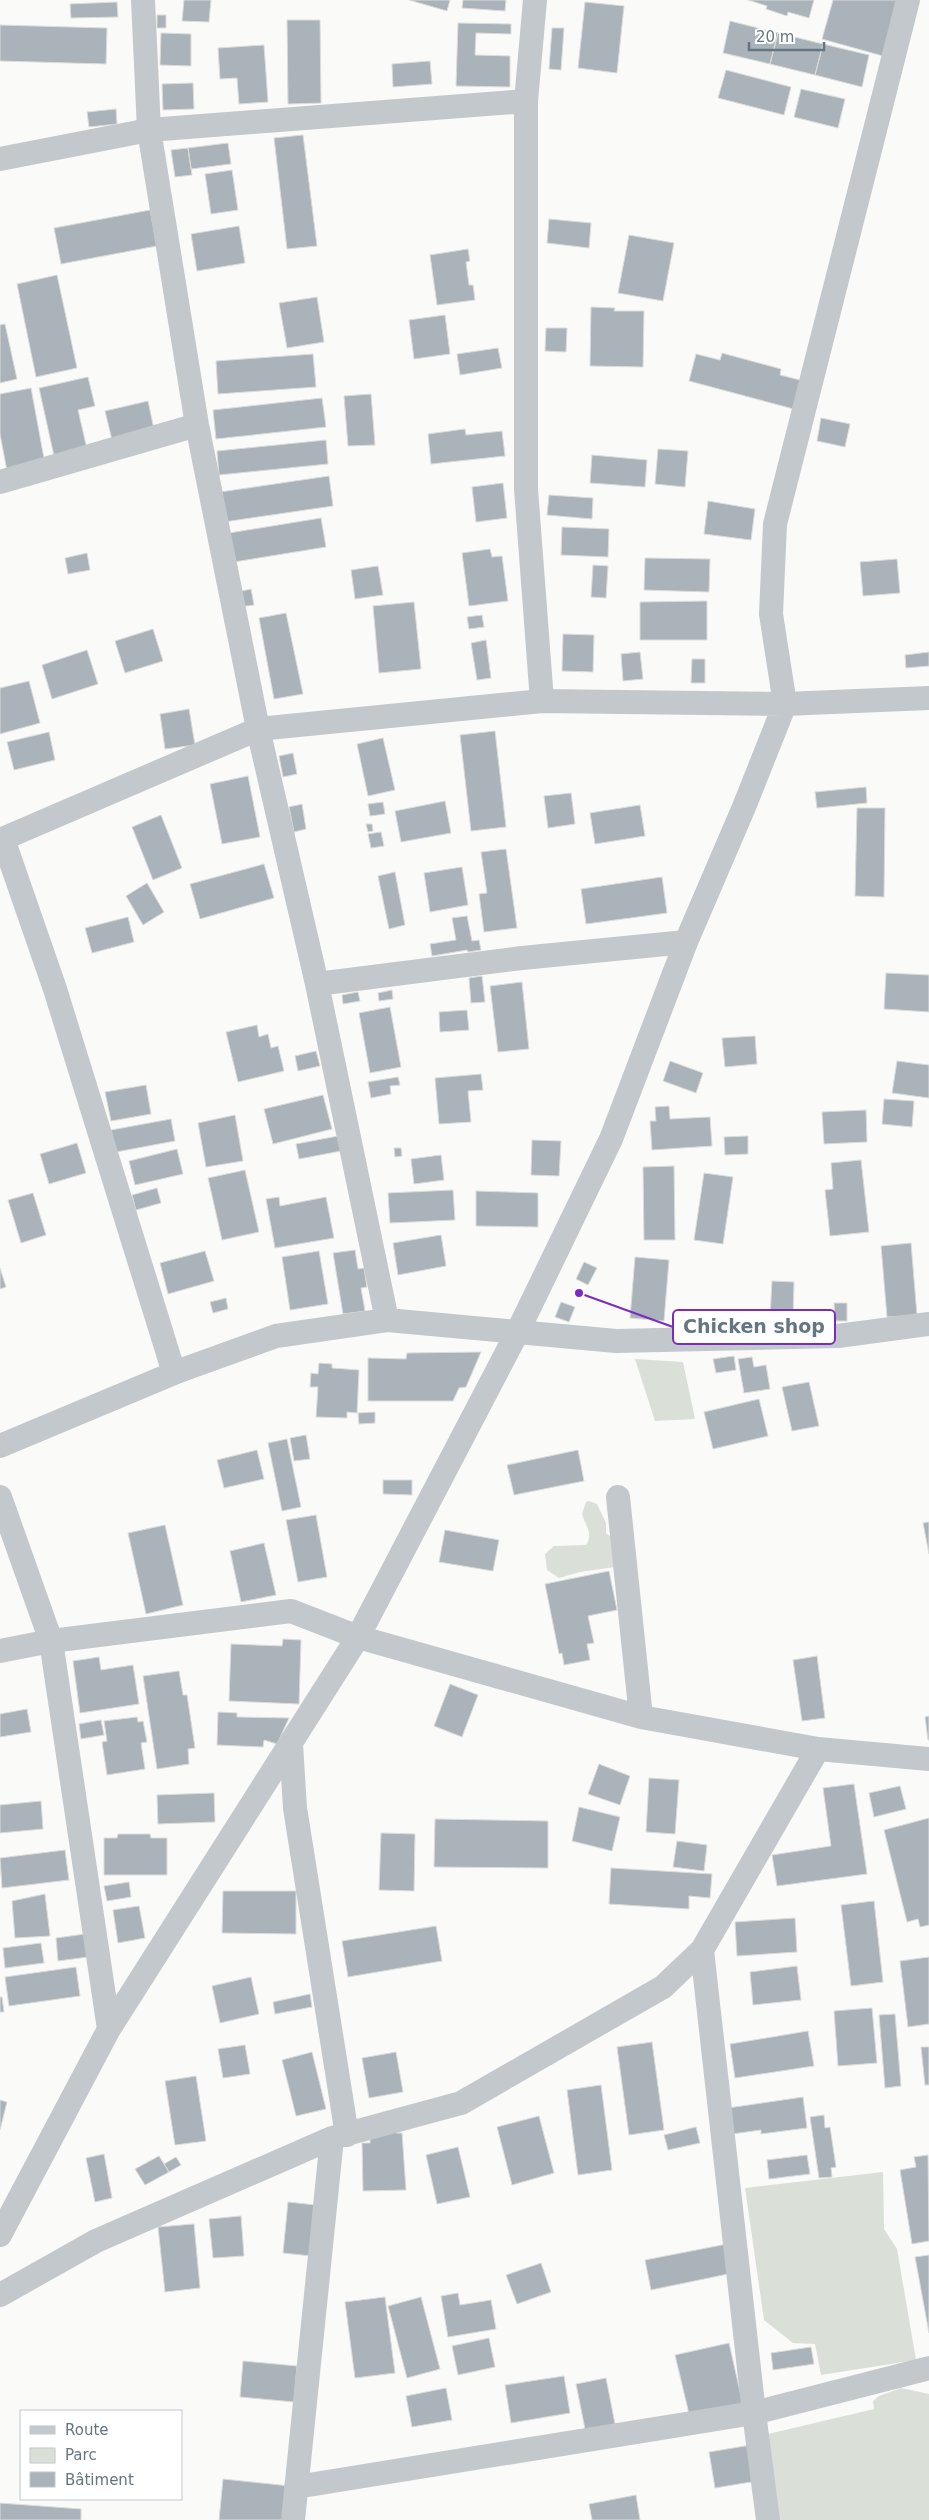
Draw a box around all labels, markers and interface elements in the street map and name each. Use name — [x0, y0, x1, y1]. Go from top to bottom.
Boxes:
scale bar — [749, 20, 824, 52]
text: 20 m — [756, 28, 794, 46]
callout: Chicken shop — [673, 1310, 835, 1344]
text: Chicken shop — [683, 1315, 825, 1337]
legend — [20, 2410, 182, 2500]
text: Route — [65, 2421, 109, 2439]
text: Parc — [65, 2446, 97, 2464]
text: Bâtiment — [65, 2471, 134, 2489]

